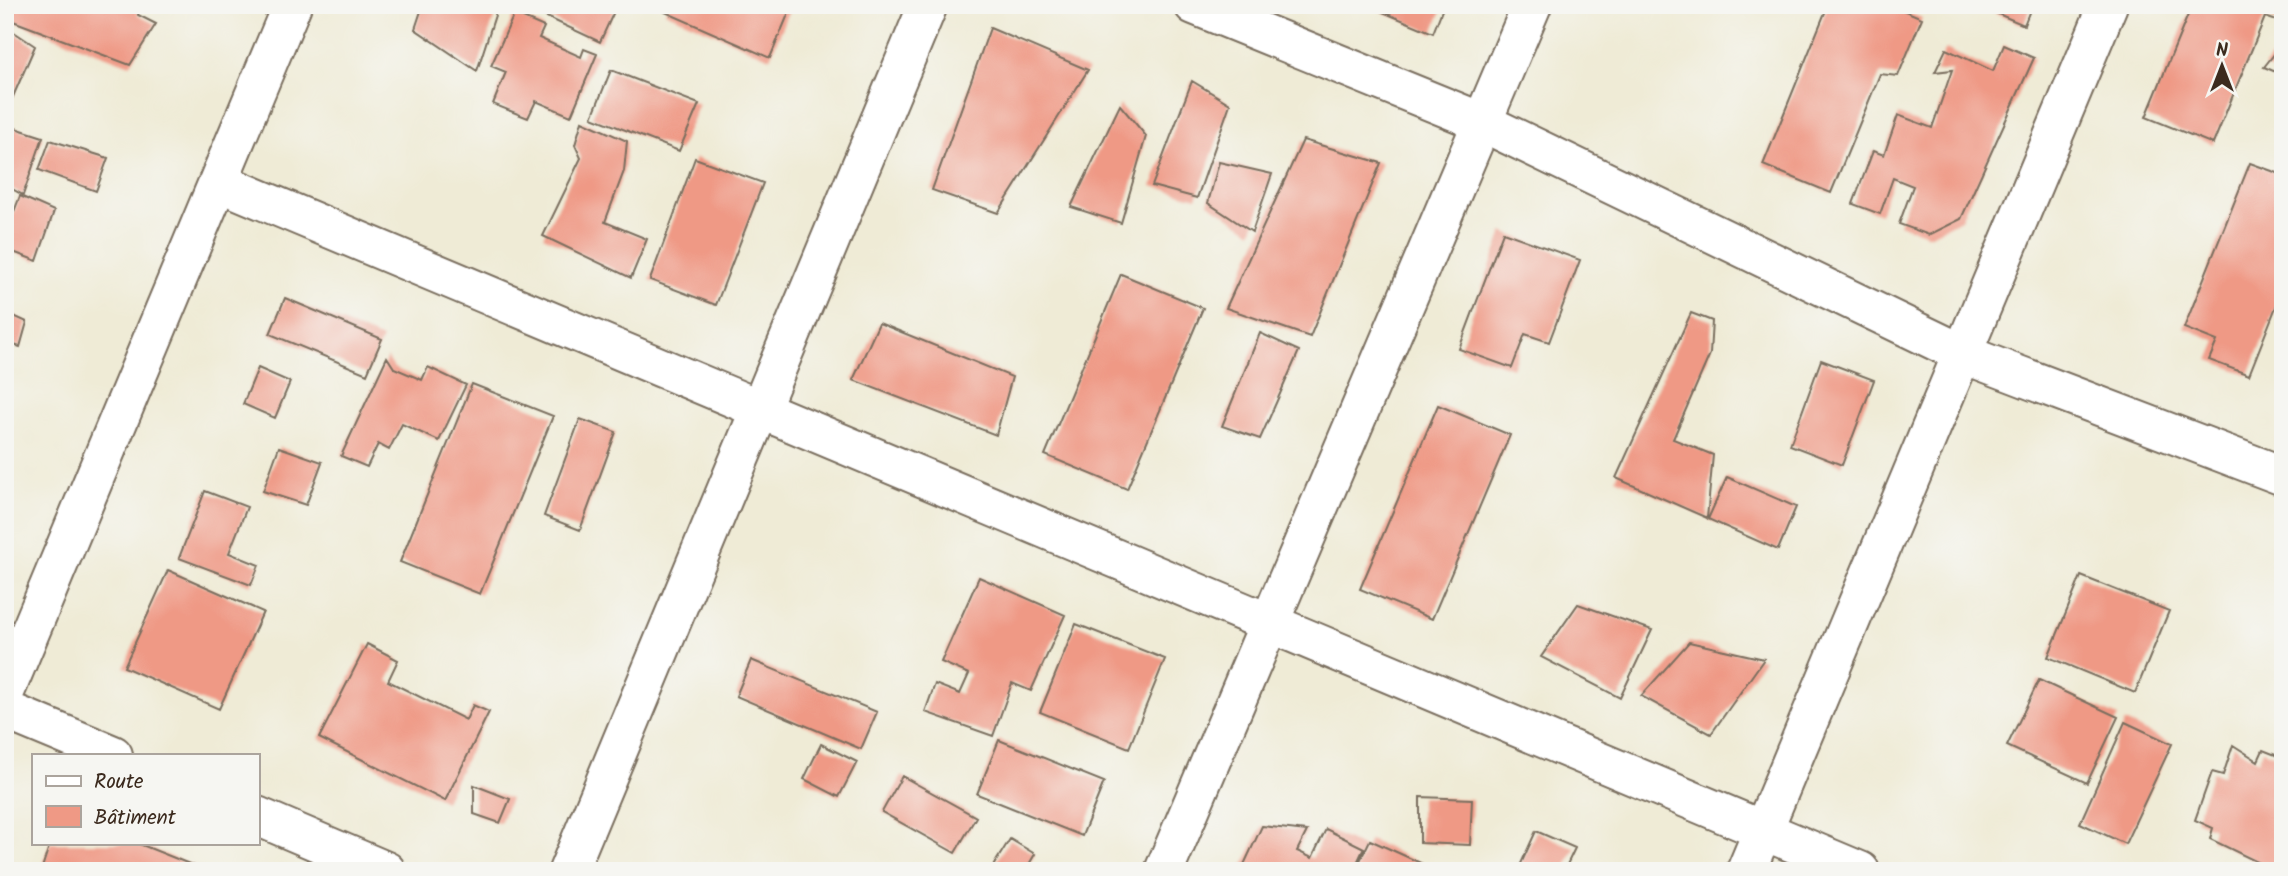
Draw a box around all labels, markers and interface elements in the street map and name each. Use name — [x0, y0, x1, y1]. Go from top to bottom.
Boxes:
north arrow — [2186, 32, 2256, 102]
text: N — [2216, 36, 2228, 66]
legend — [32, 754, 259, 844]
text: Route — [94, 766, 144, 799]
text: Bâtiment — [94, 802, 177, 835]

